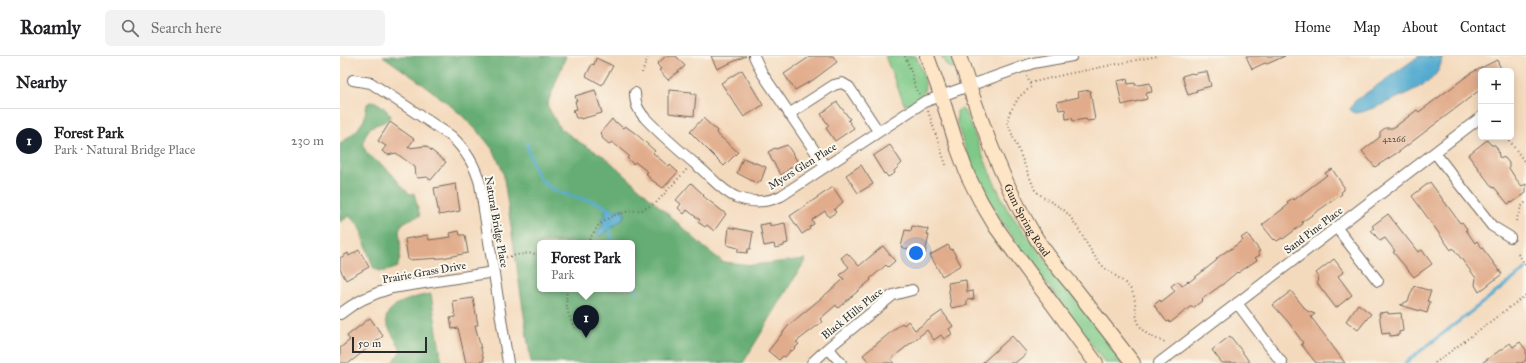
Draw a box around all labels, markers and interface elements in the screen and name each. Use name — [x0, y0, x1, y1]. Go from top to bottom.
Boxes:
search box — [105, 10, 385, 46]
text: Roamly — [20, 16, 81, 39]
icon: search — [119, 17, 141, 39]
text: Search here — [151, 19, 222, 37]
text: Home — [1294, 19, 1331, 36]
text: Map — [1353, 19, 1380, 36]
text: About — [1402, 19, 1438, 36]
text: Contact — [1460, 19, 1506, 36]
map controls — [1478, 68, 1514, 140]
button: + — [1478, 68, 1514, 104]
text: Nearby — [16, 72, 67, 93]
button: − — [1478, 104, 1514, 140]
text: Forest Park — [54, 124, 124, 142]
text: 1 — [26, 133, 32, 149]
text: 230 m — [291, 133, 324, 149]
house number: 42266 — [1382, 133, 1406, 144]
street label: Myers Glen Place — [766, 140, 839, 193]
text: Park · Natural Bridge Place — [54, 142, 195, 158]
street label: Natural Bridge Place — [482, 175, 511, 269]
street label: Gum Spring Road — [1001, 182, 1053, 260]
street label: Sand Pine Place — [1281, 204, 1346, 257]
popup — [537, 240, 635, 292]
your location — [906, 243, 926, 263]
text: Forest Park — [551, 249, 621, 267]
street label: Prairie Grass Drive — [381, 259, 467, 286]
text: Park — [551, 267, 575, 283]
street label: Black Hills Place — [819, 284, 886, 342]
pin: 1 — [573, 305, 599, 338]
scale bar — [352, 335, 427, 354]
text: 50 m — [358, 337, 381, 350]

